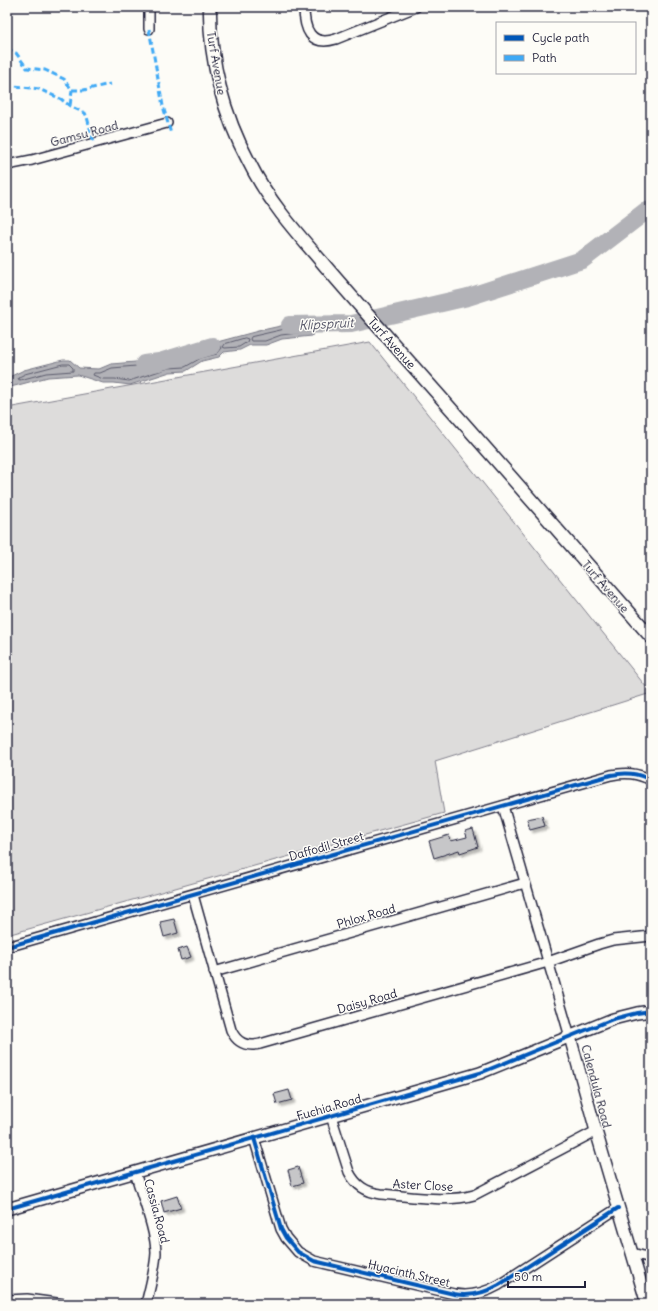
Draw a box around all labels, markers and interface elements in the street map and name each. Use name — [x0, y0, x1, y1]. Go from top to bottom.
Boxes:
legend — [496, 22, 636, 74]
street label: Turf Avenue — [204, 30, 230, 96]
text: Cycle path — [532, 30, 589, 45]
text: Path — [532, 50, 557, 65]
street label: Gamsu Road — [48, 117, 120, 149]
water label: Klipspruit — [298, 314, 355, 334]
street label: Turf Avenue — [365, 314, 419, 372]
street label: Turf Avenue — [579, 557, 633, 615]
street label: Daffodil Street — [287, 828, 365, 864]
street label: Phlox Road — [335, 900, 397, 932]
street label: Daisy Road — [335, 985, 399, 1017]
street label: Calendula Road — [579, 1043, 615, 1129]
street label: Fuchia Road — [295, 1091, 363, 1123]
street label: Aster Close — [392, 1176, 454, 1194]
street label: Cassia Road — [141, 1177, 173, 1245]
street label: Hyacinth Street — [367, 1256, 451, 1290]
scale bar — [508, 1263, 585, 1289]
text: 50 m — [514, 1269, 543, 1284]

